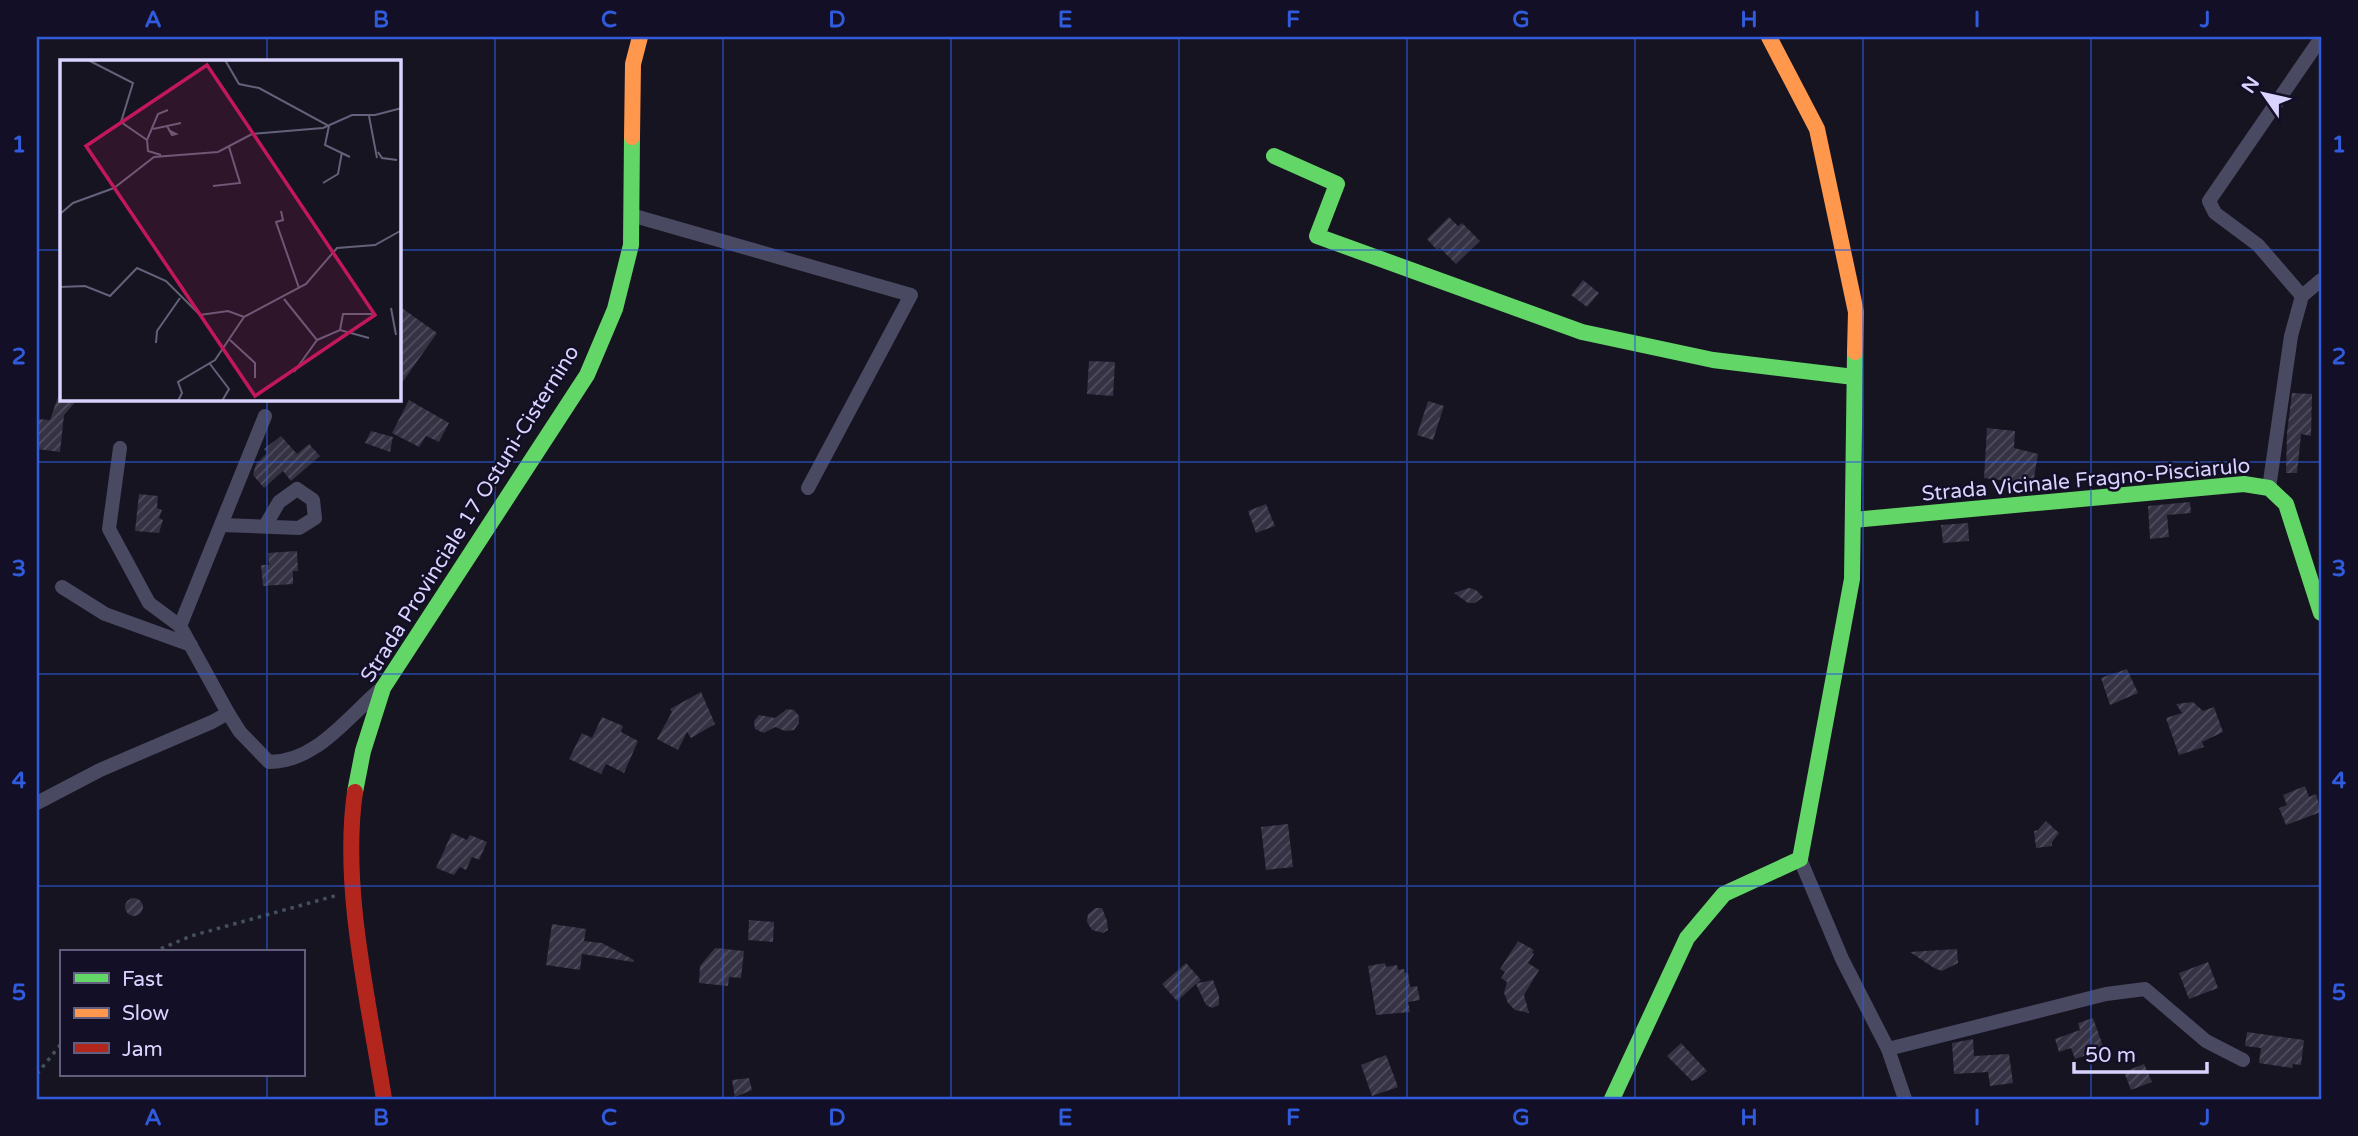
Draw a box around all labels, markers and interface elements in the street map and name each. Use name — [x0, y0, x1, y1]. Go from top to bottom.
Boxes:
text: A — [144, 6, 162, 34]
text: B — [373, 6, 389, 34]
text: C — [601, 6, 617, 34]
text: D — [828, 6, 846, 34]
text: E — [1058, 6, 1072, 34]
text: F — [1286, 6, 1300, 34]
text: G — [1512, 6, 1530, 34]
text: H — [1740, 6, 1758, 34]
text: I — [1974, 6, 1980, 34]
text: J — [2199, 6, 2210, 34]
inset map — [60, 60, 401, 401]
north arrow — [2228, 60, 2298, 130]
text: N — [2237, 73, 2264, 98]
text: 1 — [12, 131, 26, 159]
text: 1 — [2332, 131, 2346, 159]
street label: Strada Provinciale 17 Ostuni-Cisternino — [355, 341, 585, 687]
text: 2 — [12, 343, 26, 371]
text: 2 — [2332, 343, 2346, 371]
street label: Strada Vicinale Fragno-Pisciarulo — [1921, 453, 2251, 507]
text: 3 — [12, 555, 26, 583]
text: 3 — [2332, 555, 2346, 583]
text: 4 — [12, 767, 27, 795]
text: 4 — [2332, 767, 2347, 795]
legend — [60, 950, 304, 1076]
text: Fast — [122, 967, 163, 992]
text: 5 — [12, 979, 26, 1007]
text: 5 — [2332, 979, 2346, 1007]
text: Slow — [122, 1001, 170, 1026]
scale bar — [2074, 1031, 2208, 1075]
text: Jam — [122, 1037, 163, 1062]
text: 50 m — [2085, 1043, 2136, 1068]
text: A — [144, 1104, 162, 1132]
text: B — [373, 1104, 389, 1132]
text: C — [601, 1104, 617, 1132]
text: D — [828, 1104, 846, 1132]
text: E — [1058, 1104, 1072, 1132]
text: F — [1286, 1104, 1300, 1132]
text: G — [1512, 1104, 1530, 1132]
text: H — [1740, 1104, 1758, 1132]
text: I — [1974, 1104, 1980, 1132]
text: J — [2199, 1104, 2210, 1132]

